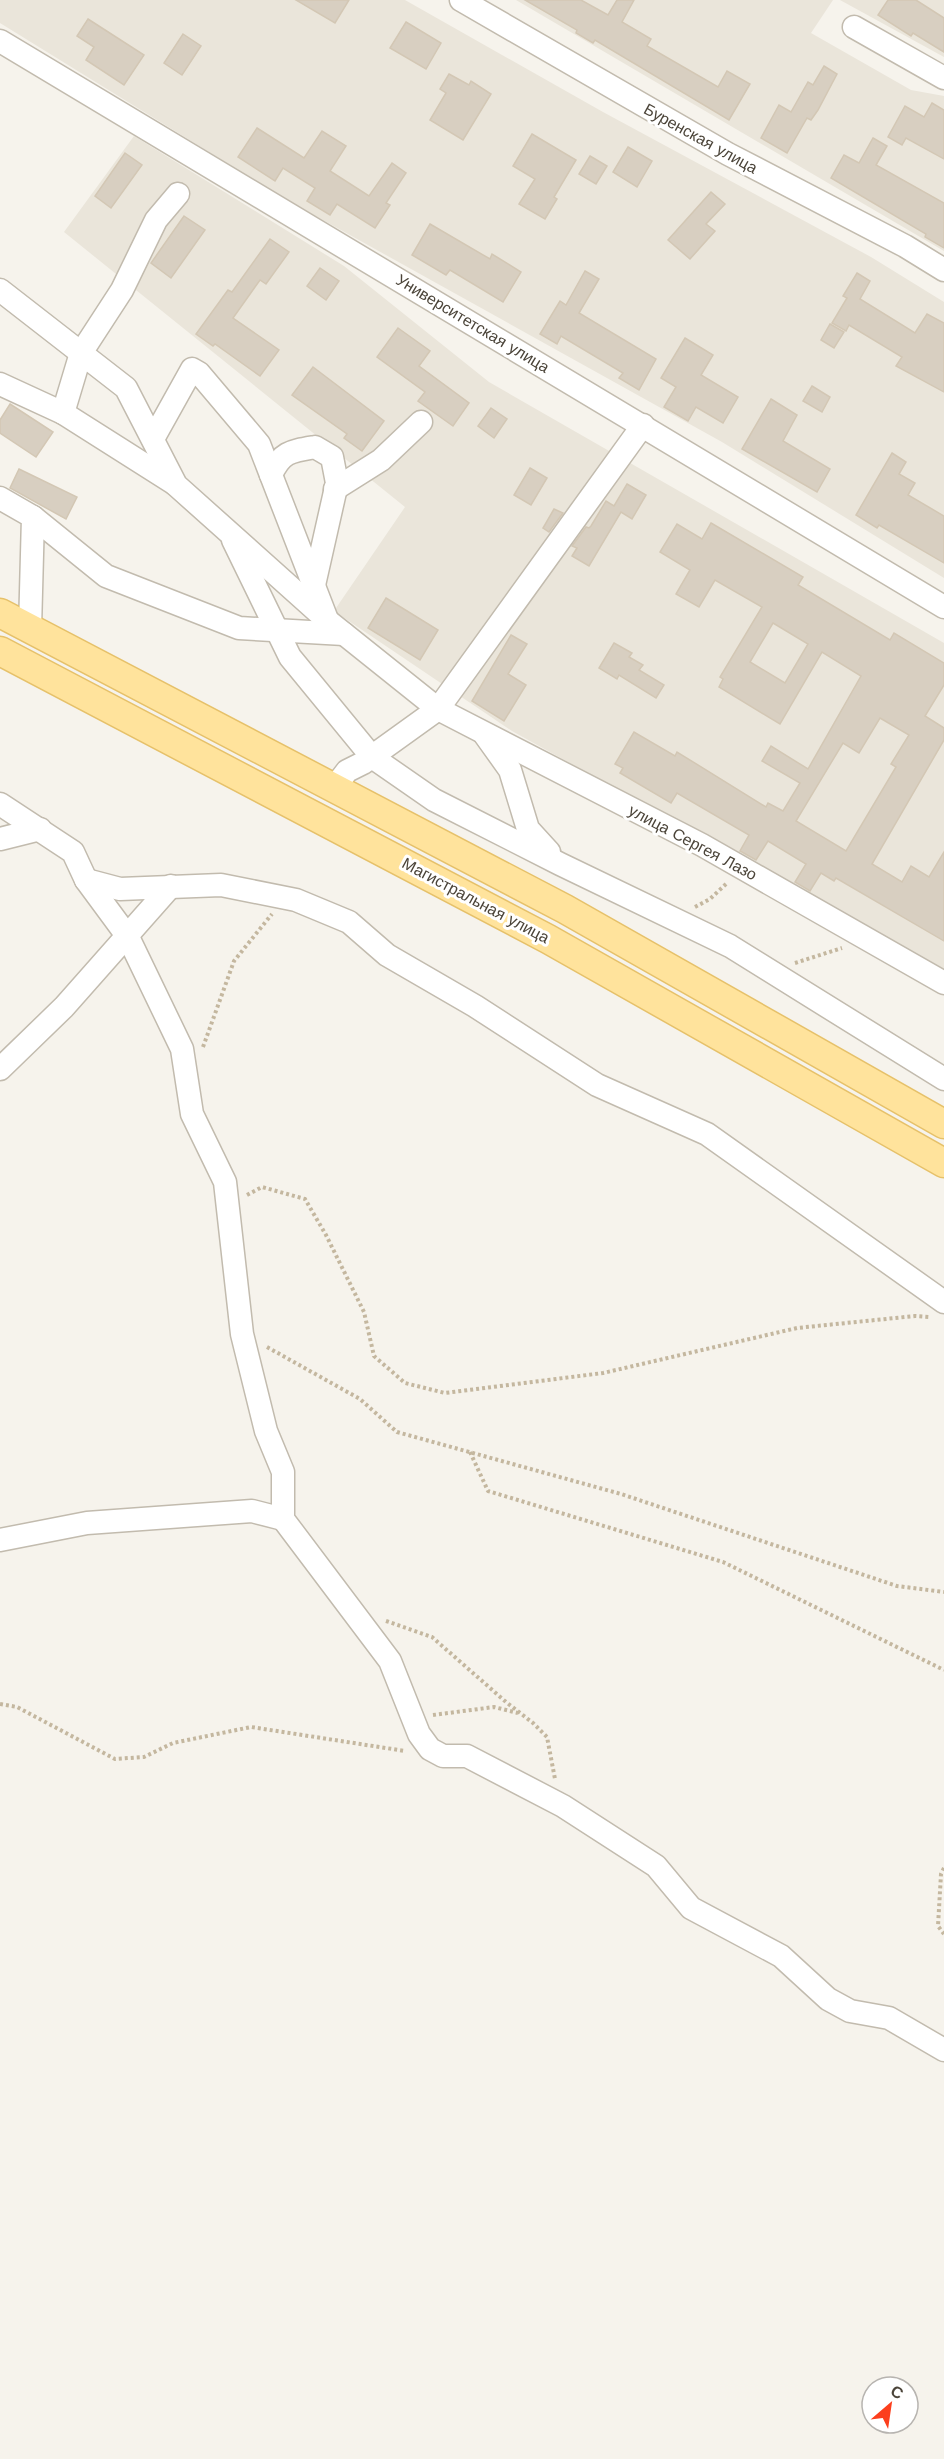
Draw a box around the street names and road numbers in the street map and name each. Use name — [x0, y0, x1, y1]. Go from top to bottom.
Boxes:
street label: Буренская улица — [641, 99, 761, 178]
street label: Университетская улица — [393, 270, 553, 377]
street label: улица Сергея Лазо — [625, 801, 760, 884]
street label: Магистральная улица — [399, 854, 553, 947]

